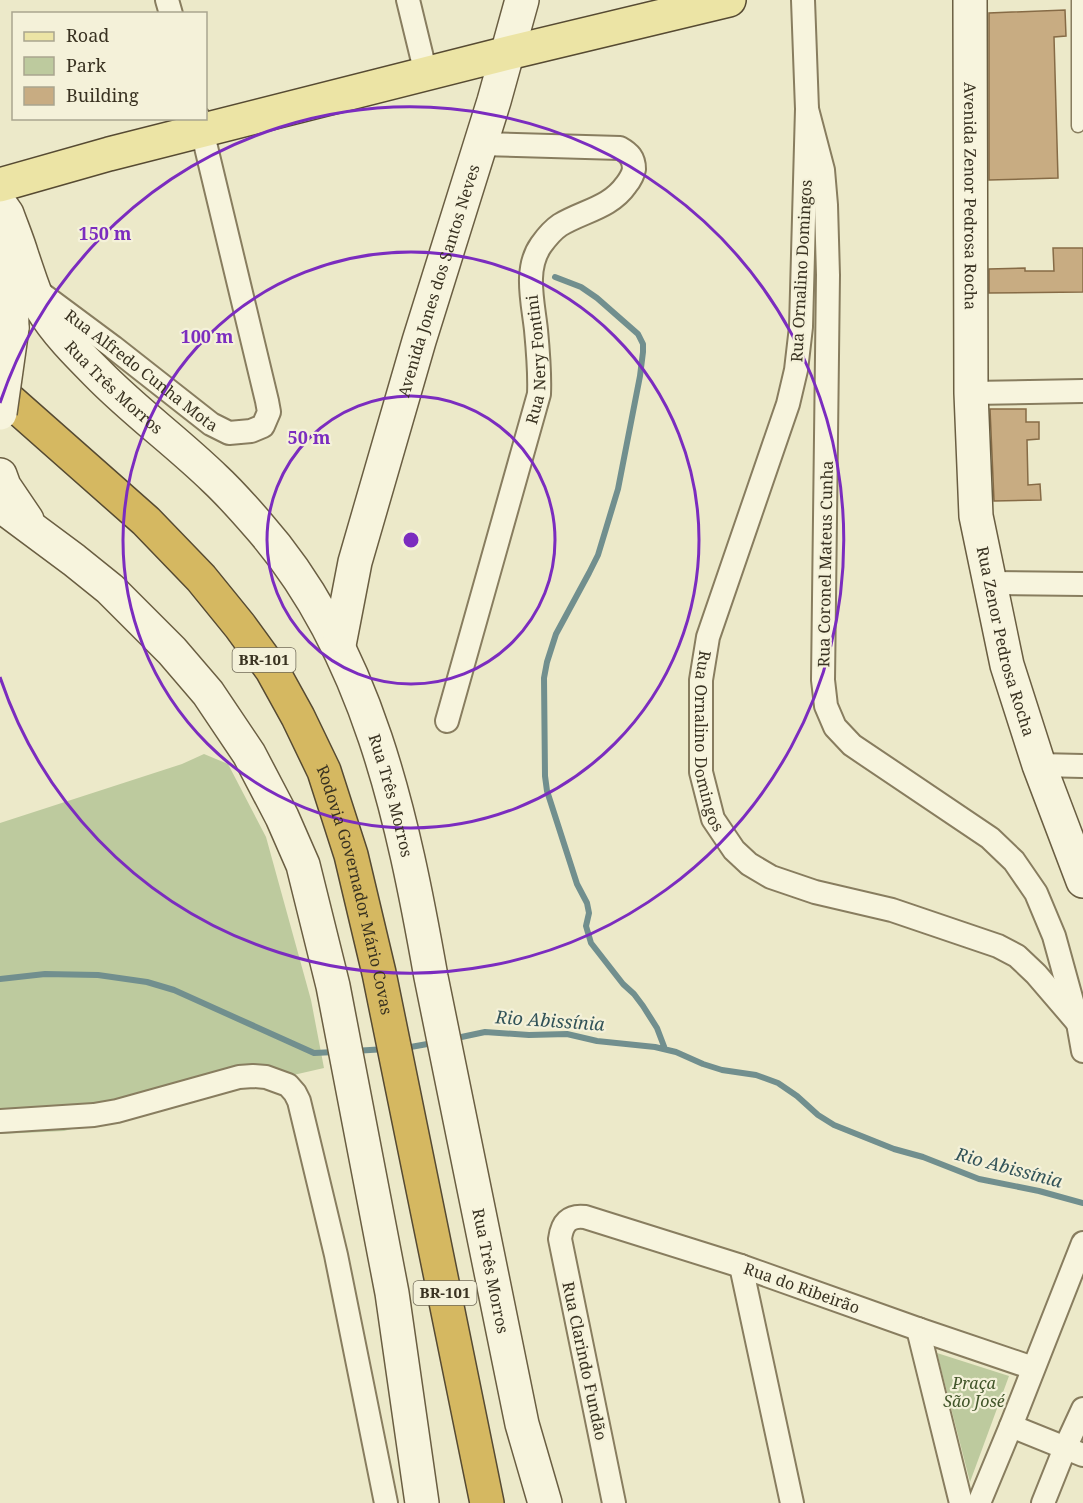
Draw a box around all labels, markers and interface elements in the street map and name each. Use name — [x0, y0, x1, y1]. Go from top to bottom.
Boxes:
legend — [12, 12, 207, 120]
text: Road — [66, 23, 109, 47]
text: Park — [66, 53, 106, 77]
street label: Avenida Zenor Pedrosa Rocha — [959, 82, 982, 310]
text: Building — [66, 83, 139, 107]
street label: Avenida Jones dos Santos Neves — [392, 161, 485, 400]
street label: Rua Ornalino Domingos — [785, 179, 817, 363]
text: 150 m — [79, 221, 132, 245]
street label: Rua Nery Fontini — [520, 294, 550, 427]
street label: Rua Alfredo Cunha Mota — [61, 304, 221, 437]
text: 100 m — [181, 324, 234, 348]
street label: Rua Três Morros — [60, 336, 167, 439]
text: 50 m — [288, 425, 331, 449]
street label: Rua Coronel Mateus Cunha — [812, 460, 838, 668]
centre of rings — [401, 530, 421, 550]
street label: Rua Zenor Pedrosa Rocha — [972, 544, 1040, 739]
road number: BR-101 — [232, 648, 296, 672]
street label: Rua Ornalino Domingos — [689, 649, 729, 836]
street label: Rua Três Morros — [363, 731, 418, 859]
street label: Rodovia Governador Mário Covas — [312, 761, 398, 1017]
water label: Rio Abissínia — [494, 1004, 606, 1036]
water label: Rio Abissínia — [952, 1141, 1066, 1193]
street label: Rua Três Morros — [467, 1206, 514, 1335]
street label: Rua do Ribeirão — [741, 1257, 863, 1318]
street label: Rua Clarindo Fundão — [557, 1280, 613, 1442]
road number: BR-101 — [414, 1281, 476, 1305]
park label: Praça São José — [943, 1372, 1006, 1412]

